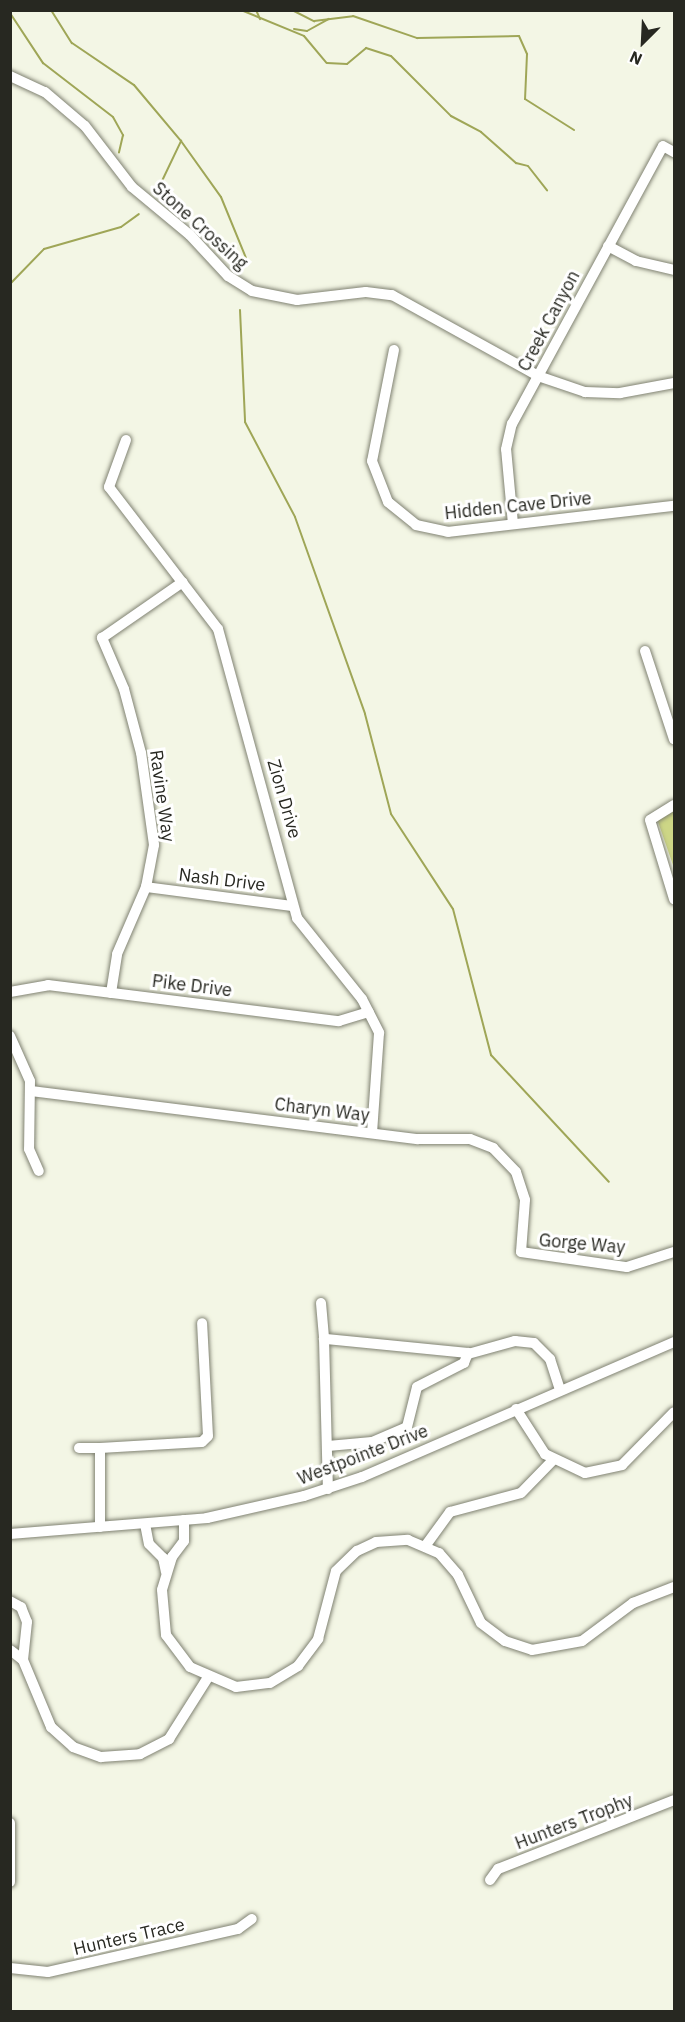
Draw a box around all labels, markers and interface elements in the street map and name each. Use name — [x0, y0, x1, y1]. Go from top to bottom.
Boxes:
north arrow — [613, 12, 673, 72]
text: N — [626, 47, 645, 70]
street label: Stone Crossing — [148, 178, 252, 274]
street label: Creek Canyon — [513, 267, 585, 375]
street label: Hidden Cave Drive — [443, 488, 593, 524]
street label: Ravine Way — [145, 749, 179, 843]
street label: Zion Drive — [262, 757, 306, 841]
street label: Nash Drive — [177, 864, 267, 896]
street label: Pike Drive — [151, 970, 233, 1002]
street label: Charyn Way — [273, 1093, 371, 1127]
street label: Gorge Way — [538, 1229, 626, 1259]
street label: Westpointe Drive — [295, 1420, 431, 1490]
street label: Hunters Trophy — [512, 1790, 636, 1854]
street label: Hunters Trace — [71, 1914, 187, 1960]

